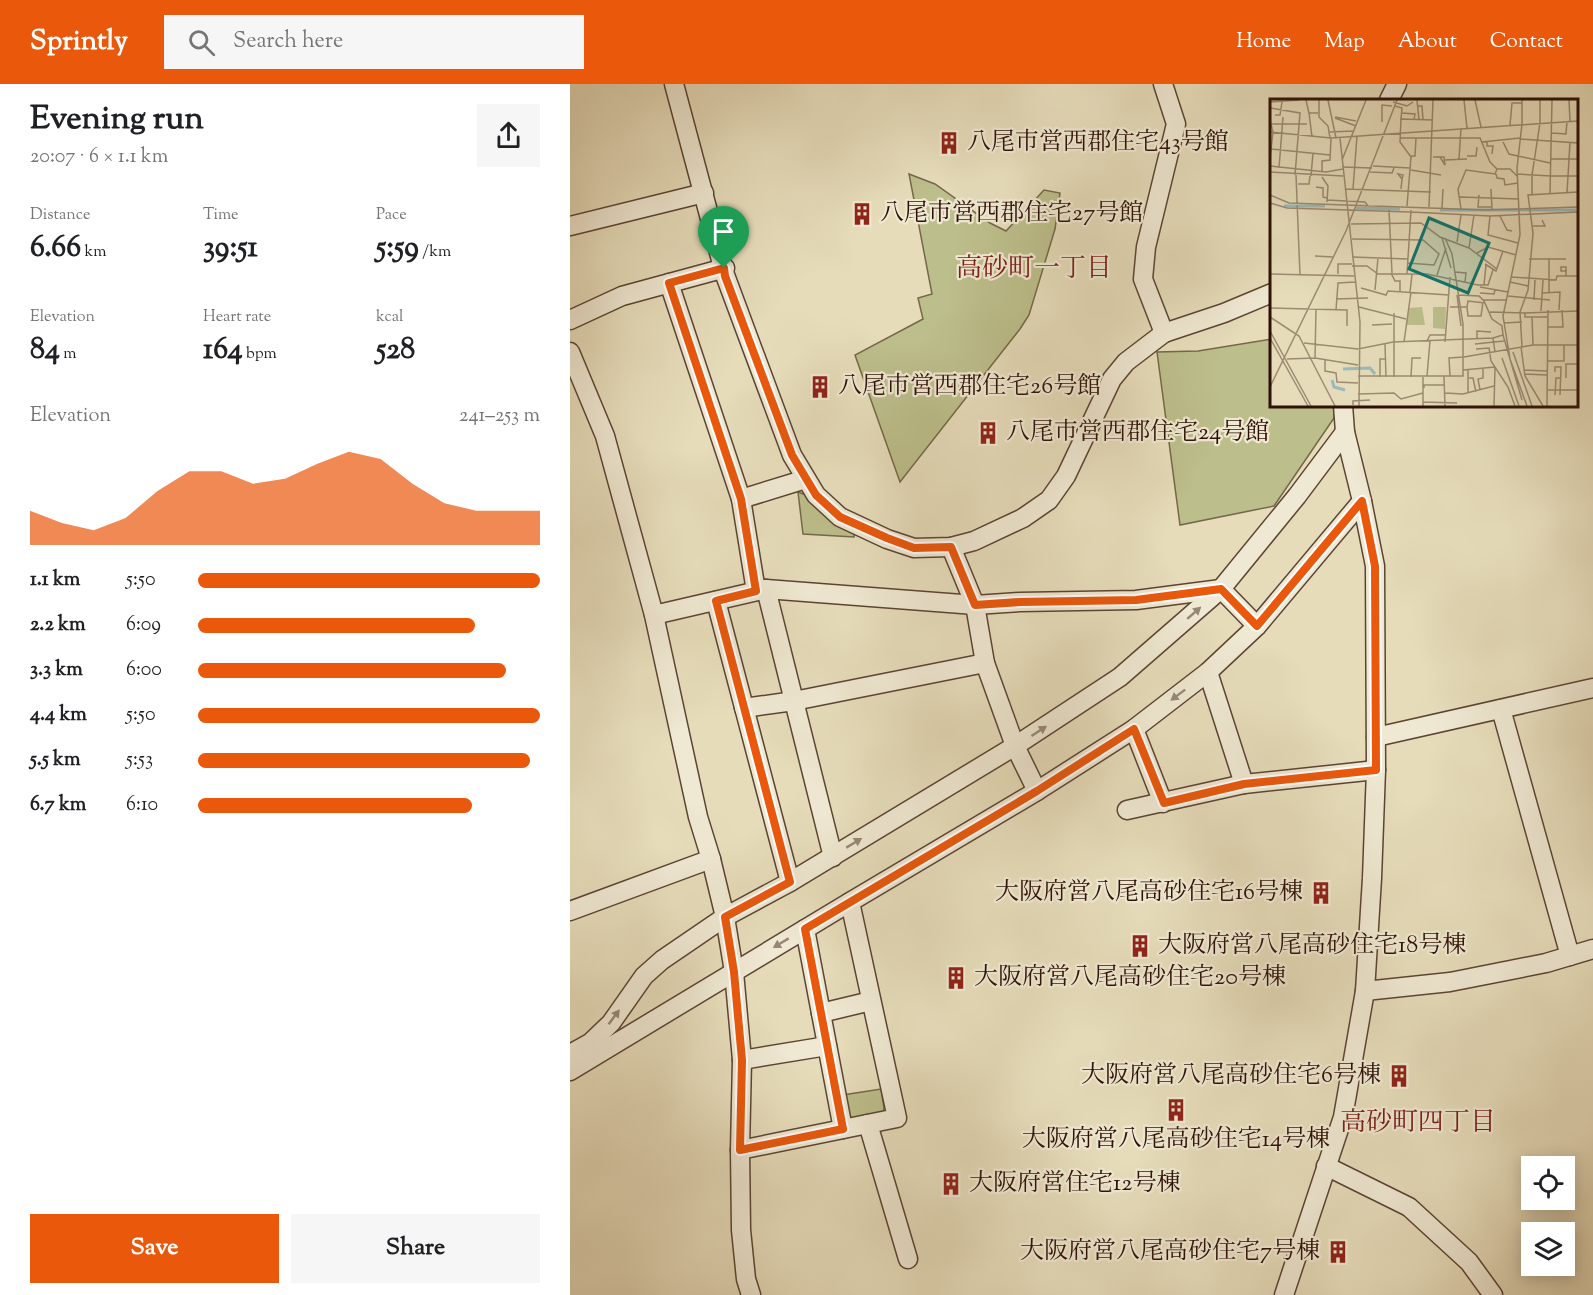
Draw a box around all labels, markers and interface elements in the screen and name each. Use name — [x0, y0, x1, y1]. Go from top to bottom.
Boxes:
search box — [164, 15, 584, 69]
text: Sprintly — [30, 22, 128, 62]
icon: search — [185, 26, 218, 59]
text: Search here — [233, 26, 343, 58]
text: Home — [1236, 27, 1291, 57]
text: Map — [1324, 27, 1365, 57]
text: About — [1398, 27, 1457, 57]
text: Contact — [1490, 27, 1563, 57]
text: Evening run — [30, 96, 204, 144]
inset map — [1270, 99, 1578, 406]
button: share — [477, 104, 540, 167]
place label: 八尾市営西郡住宅43号館 — [967, 126, 1229, 160]
building icon: 八尾市営西郡住宅43号館 — [936, 130, 962, 156]
text: 20:07 · 6 × 1.1 km — [30, 143, 168, 172]
place label: 八尾市営西郡住宅27号館 — [880, 197, 1143, 231]
building icon: 八尾市営西郡住宅27号館 — [849, 201, 875, 227]
text: Distance — [30, 204, 90, 227]
text: Time — [203, 204, 239, 227]
text: Pace — [376, 204, 407, 227]
pin — [698, 206, 749, 268]
icon: arrive — [707, 215, 740, 248]
text: 6.66 — [30, 227, 81, 270]
text: 39:51 — [203, 227, 258, 270]
text: 5:59 — [376, 227, 419, 270]
text: km — [81, 241, 107, 264]
text: /km — [419, 241, 451, 264]
district label: 高砂町一丁目 — [956, 251, 1112, 288]
text: Elevation — [30, 306, 95, 329]
text: Heart rate — [203, 306, 271, 329]
text: kcal — [376, 306, 404, 329]
text: 84 — [30, 329, 60, 372]
text: 164 — [203, 329, 243, 372]
text: 528 — [376, 329, 415, 372]
text: m — [60, 343, 76, 366]
text: bpm — [243, 343, 277, 366]
place label: 八尾市営西郡住宅26号館 — [838, 370, 1101, 404]
building icon: 八尾市営西郡住宅26号館 — [807, 374, 833, 400]
text: Elevation — [30, 402, 111, 431]
text: 241–253 m — [459, 402, 540, 431]
place label: 八尾市営西郡住宅24号館 — [1006, 416, 1269, 450]
building icon: 八尾市営西郡住宅24号館 — [975, 420, 1001, 446]
text: 1.1 km — [30, 566, 80, 595]
text: 5:50 — [126, 566, 155, 595]
one-way arrow — [1186, 607, 1201, 620]
text: 2.2 km — [30, 611, 85, 640]
text: 6:09 — [126, 611, 161, 640]
text: 3.3 km — [30, 656, 83, 685]
text: 6:00 — [126, 656, 162, 685]
one-way arrow — [1170, 689, 1186, 702]
text: 4.4 km — [30, 701, 87, 730]
text: 5:50 — [126, 701, 155, 730]
one-way arrow — [1030, 725, 1047, 736]
text: 5.5 km — [30, 746, 80, 775]
text: 5:53 — [126, 746, 153, 775]
text: 6.7 km — [30, 791, 86, 820]
text: 6:10 — [126, 791, 158, 820]
one-way arrow — [846, 838, 862, 849]
place label: 大阪府営八尾高砂住宅16号棟 — [995, 876, 1303, 910]
building icon: 大阪府営八尾高砂住宅16号棟 — [1308, 880, 1334, 906]
place label: 大阪府営八尾高砂住宅18号棟 — [1158, 929, 1466, 963]
building icon: 大阪府営八尾高砂住宅18号棟 — [1127, 933, 1153, 959]
one-way arrow — [773, 937, 789, 948]
place label: 大阪府営八尾高砂住宅20号棟 — [974, 961, 1286, 995]
building icon: 大阪府営八尾高砂住宅20号棟 — [943, 965, 969, 991]
one-way arrow — [608, 1010, 620, 1025]
place label: 大阪府営八尾高砂住宅6号棟 — [1081, 1059, 1381, 1093]
building icon: 大阪府営八尾高砂住宅6号棟 — [1386, 1063, 1412, 1089]
building icon: 大阪府営八尾高砂住宅14号棟 — [1163, 1097, 1189, 1123]
district label: 高砂町四丁目 — [1340, 1105, 1496, 1142]
place label: 大阪府営八尾高砂住宅14号棟 — [1022, 1123, 1330, 1157]
map controls — [1521, 1156, 1575, 1276]
button: locate — [1521, 1156, 1575, 1210]
place label: 大阪府営住宅12号棟 — [969, 1167, 1180, 1201]
building icon: 大阪府営住宅12号棟 — [938, 1171, 964, 1197]
button: Save — [30, 1214, 279, 1283]
button: Share — [291, 1214, 540, 1283]
button: layers — [1521, 1222, 1575, 1276]
place label: 大阪府営八尾高砂住宅7号棟 — [1020, 1235, 1320, 1269]
building icon: 大阪府営八尾高砂住宅7号棟 — [1325, 1239, 1351, 1265]

